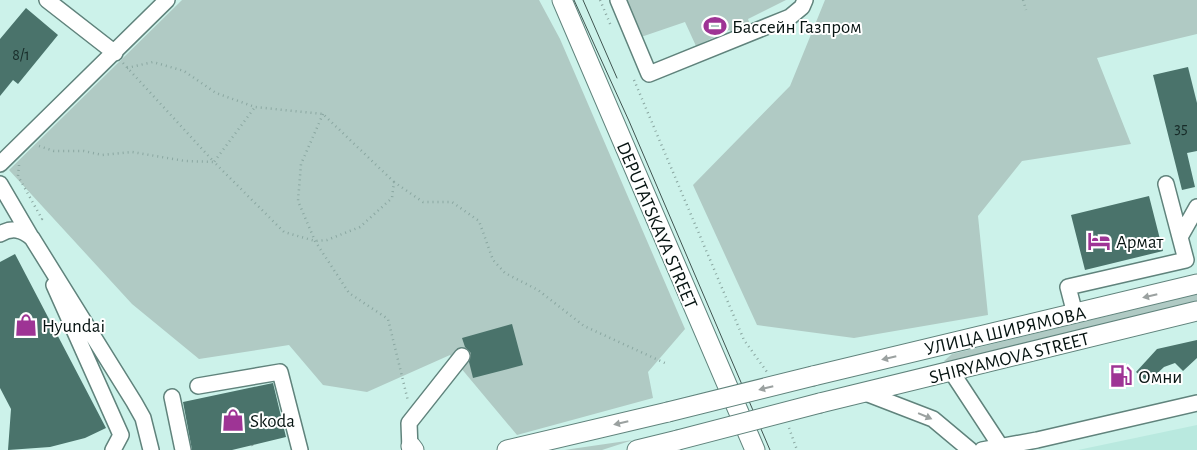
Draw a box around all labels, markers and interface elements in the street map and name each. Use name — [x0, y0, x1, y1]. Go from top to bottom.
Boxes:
sports icon: Бассейн Газпром — [702, 13, 728, 39]
place label: Бассейн Газпром — [732, 18, 862, 37]
house number: 8/1 — [12, 47, 30, 63]
house number: 35 — [1174, 120, 1188, 136]
street label: DEPUTATSKAYA STREET — [613, 139, 700, 312]
hotel icon: Армат — [1086, 228, 1112, 254]
place label: Армат — [1116, 233, 1163, 252]
one-way arrow — [1142, 292, 1157, 300]
street label: УЛИЦА ШИРЯМОВА — [923, 304, 1088, 359]
shop icon: Hyundai — [13, 312, 39, 338]
place label: Hyundai — [42, 317, 105, 336]
street label: SHIRYAMOVA STREET — [927, 329, 1091, 388]
one-way arrow — [882, 354, 897, 362]
fuel station icon: Омни — [1108, 363, 1134, 389]
place label: Омни — [1138, 368, 1182, 387]
one-way arrow — [759, 384, 774, 392]
shop icon: Skoda — [220, 407, 246, 433]
place label: Skoda — [250, 412, 295, 431]
one-way arrow — [918, 412, 932, 420]
one-way arrow — [613, 419, 628, 427]

